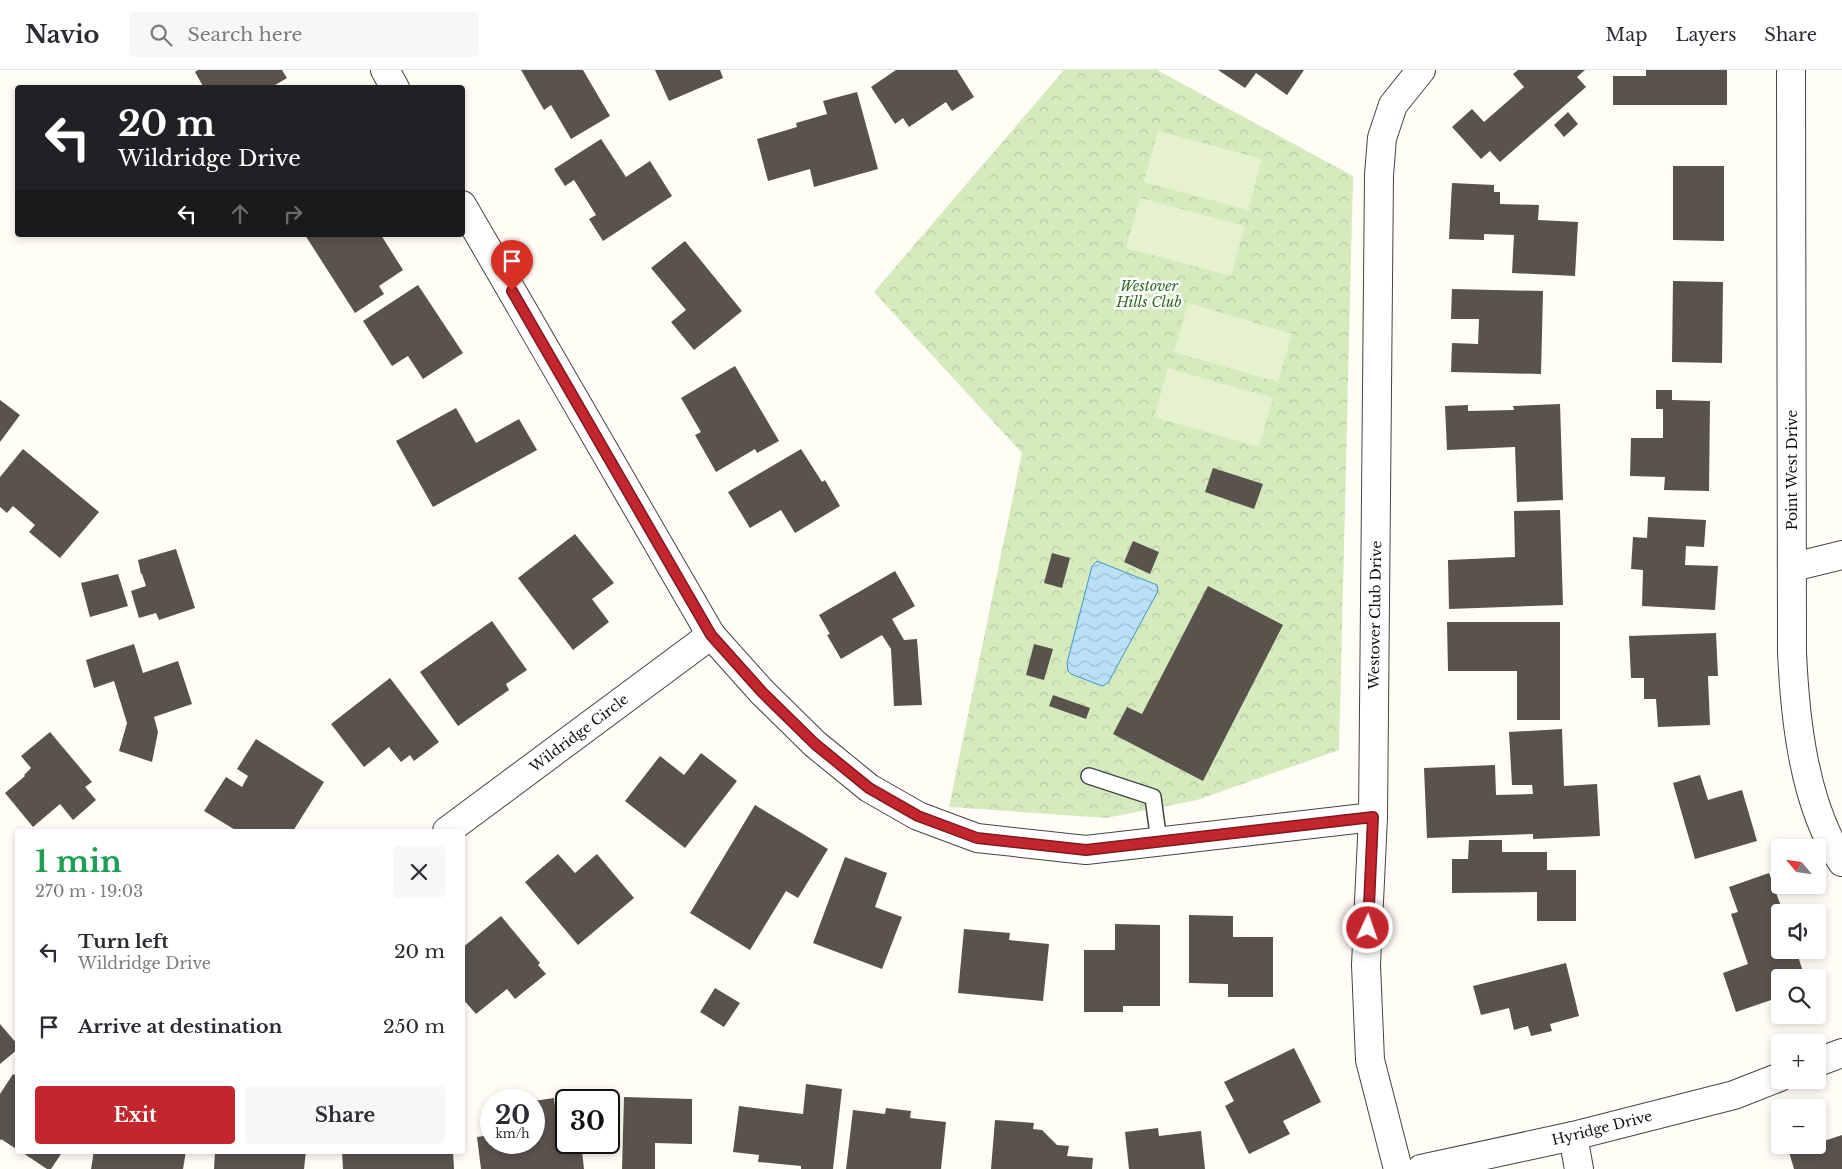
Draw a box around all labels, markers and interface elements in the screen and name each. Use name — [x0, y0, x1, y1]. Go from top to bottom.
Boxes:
search box — [129, 12, 479, 57]
text: Navio — [25, 20, 99, 49]
icon: search — [147, 21, 175, 49]
text: Search here — [187, 23, 302, 46]
text: Map — [1606, 24, 1647, 46]
text: Layers — [1675, 24, 1736, 46]
text: Share — [1764, 24, 1817, 46]
text: 20 m — [118, 102, 215, 145]
icon: left — [35, 105, 100, 170]
text: Wildridge Drive — [118, 145, 301, 172]
icon: left — [173, 200, 201, 228]
icon: ahead — [226, 200, 254, 228]
icon: right — [279, 200, 307, 228]
pin — [491, 240, 533, 291]
icon: arrive — [498, 247, 526, 275]
park label: Westover Hills Club — [1115, 277, 1182, 311]
street label: Point West Drive — [1783, 410, 1801, 530]
street label: Westover Club Drive — [1365, 540, 1385, 691]
street label: Wildridge Circle — [525, 690, 632, 777]
north arrow — [1771, 839, 1826, 894]
map controls — [1771, 839, 1826, 1154]
text: 1 min — [35, 843, 122, 880]
button: close — [393, 846, 445, 898]
text: 270 m · 19:03 — [35, 881, 143, 901]
position arrow — [1341, 901, 1393, 953]
button: sound — [1771, 904, 1826, 959]
text: Turn left — [78, 930, 169, 953]
icon: left — [35, 938, 63, 966]
text: 20 m — [394, 940, 445, 963]
text: Wildridge Drive — [78, 953, 211, 973]
button: search — [1771, 969, 1826, 1024]
icon: arrive — [35, 1013, 63, 1041]
text: Arrive at destination — [78, 1015, 282, 1038]
text: 250 m — [383, 1015, 445, 1038]
button: + — [1771, 1034, 1826, 1089]
button: Exit — [35, 1086, 235, 1144]
button: Share — [245, 1086, 445, 1144]
speed limit sign: 30 — [555, 1089, 620, 1154]
button: − — [1771, 1099, 1826, 1154]
text: 20 — [495, 1100, 530, 1131]
street label: Hyridge Drive — [1550, 1107, 1654, 1149]
text: km/h — [495, 1126, 530, 1141]

